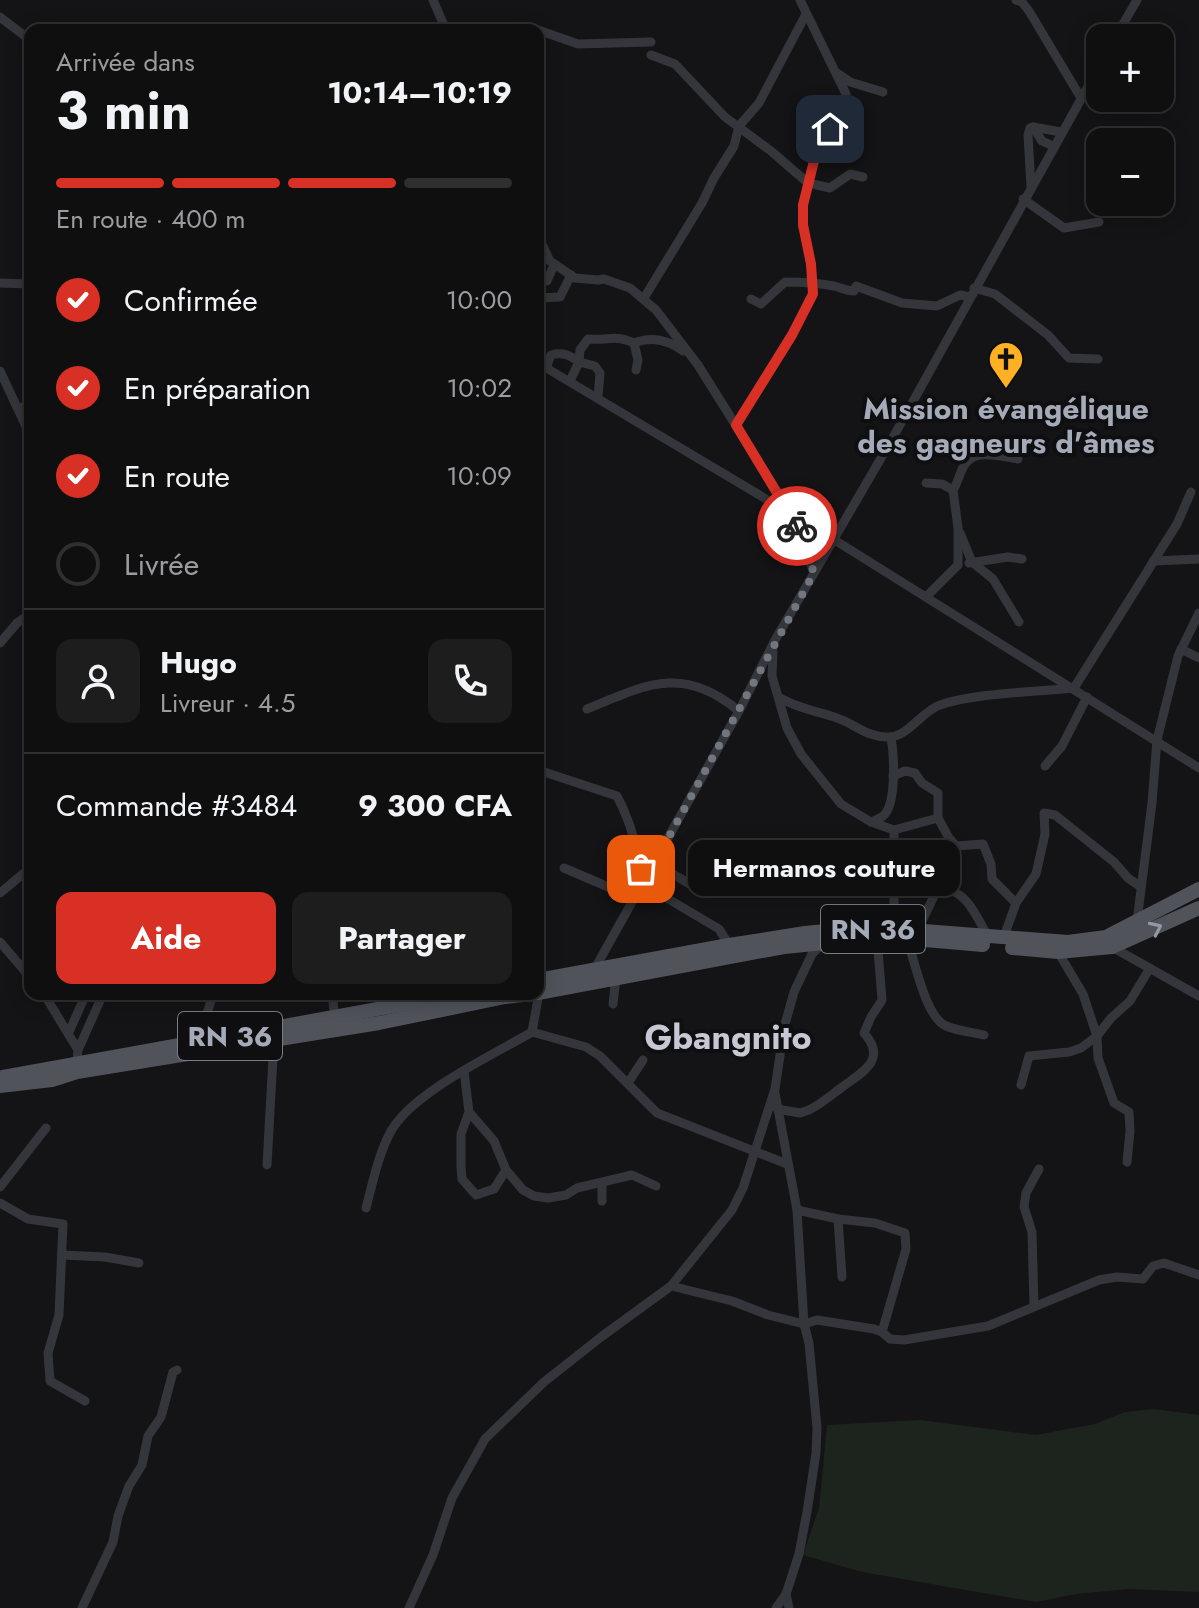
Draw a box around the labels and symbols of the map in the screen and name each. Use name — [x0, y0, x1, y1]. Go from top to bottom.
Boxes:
pin — [796, 95, 864, 163]
church icon: Mission évangélique des gagneurs d'âmes — [987, 340, 1025, 390]
place label: Mission évangélique des gagneurs d'âmes — [857, 387, 1155, 464]
courier — [757, 486, 837, 566]
pin — [607, 835, 675, 903]
callout: Hermanos couture — [689, 841, 961, 897]
road number: RN 36 — [821, 905, 925, 953]
one-way arrow — [1148, 922, 1162, 938]
road number: RN 36 — [178, 1012, 282, 1060]
district label: Gbangnito — [644, 1013, 812, 1062]

